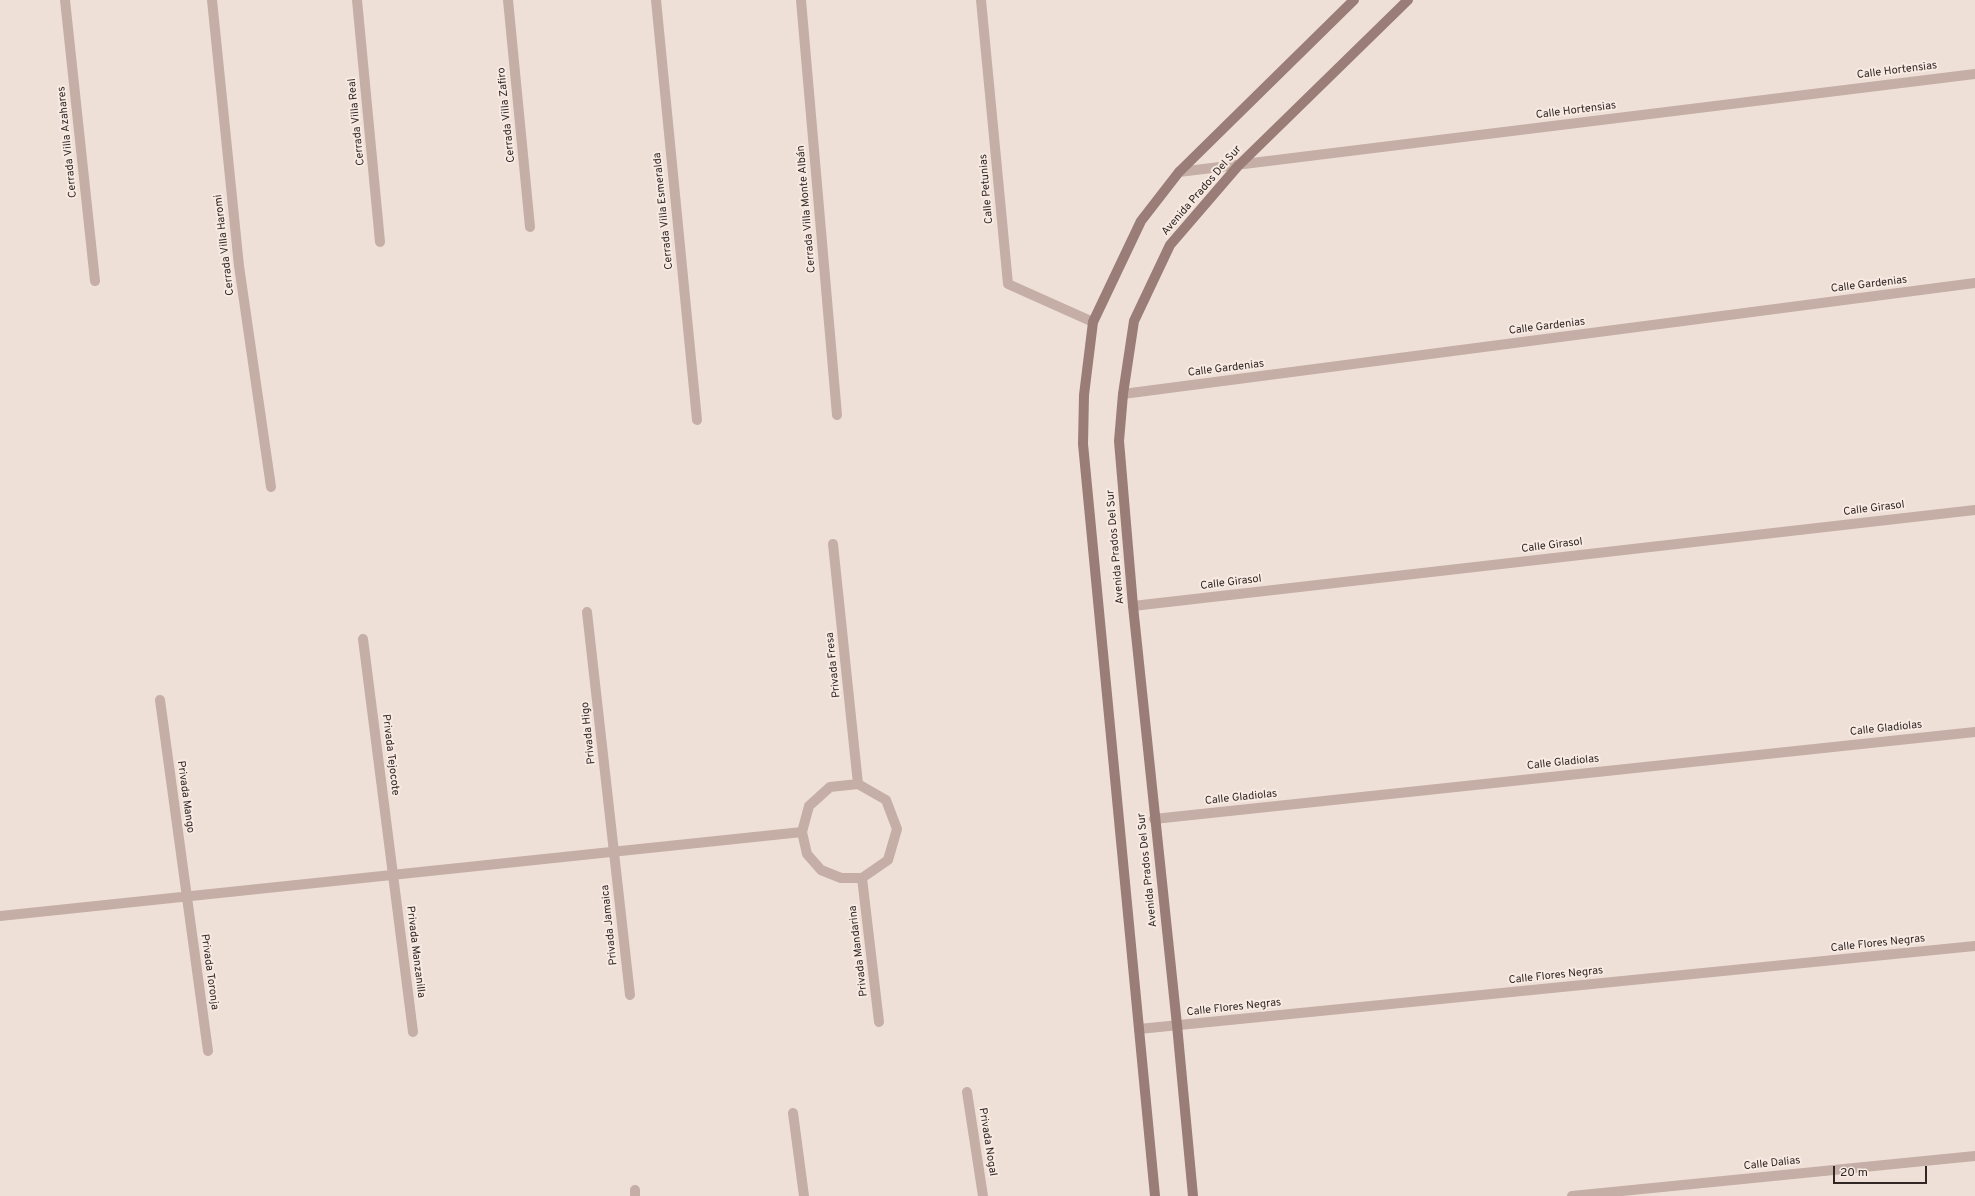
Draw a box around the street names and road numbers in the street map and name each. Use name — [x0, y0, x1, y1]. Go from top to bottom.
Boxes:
street label: Calle Hortensias — [1856, 60, 1938, 82]
street label: Cerrada Villa Zafiro — [495, 67, 519, 163]
street label: Cerrada Villa Real — [346, 78, 368, 166]
street label: Cerrada Villa Azahares — [56, 86, 80, 198]
street label: Calle Hortensias — [1535, 100, 1617, 122]
street label: Avenida Prados Del Sur — [1159, 143, 1245, 239]
street label: Cerrada Villa Monte Albán — [795, 145, 819, 273]
street label: Cerrada Villa Esmeralda — [651, 152, 677, 270]
street label: Calle Petunias — [977, 154, 997, 224]
street label: Cerrada Villa Haromi — [212, 194, 238, 296]
street label: Calle Gardenias — [1830, 274, 1908, 296]
street label: Calle Gardenias — [1508, 316, 1586, 338]
street label: Calle Gardenias — [1187, 358, 1265, 380]
street label: Avenida Prados Del Sur — [1104, 489, 1128, 605]
street label: Calle Girasol — [1843, 499, 1905, 519]
street label: Calle Girasol — [1521, 536, 1583, 556]
street label: Calle Girasol — [1200, 573, 1262, 593]
street label: Privada Fresa — [824, 632, 844, 698]
street label: Privada Higo — [579, 701, 599, 765]
street label: Privada Tejocote — [378, 714, 402, 796]
street label: Calle Gladiolas — [1849, 719, 1923, 739]
street label: Calle Gladiolas — [1526, 753, 1600, 773]
street label: Privada Mango — [173, 760, 197, 834]
street label: Calle Gladiolas — [1204, 788, 1278, 808]
street label: Avenida Prados Del Sur — [1135, 812, 1161, 928]
street label: Privada Jamaica — [599, 884, 621, 966]
street label: Privada Manzanilla — [403, 905, 427, 999]
street label: Privada Mandarina — [847, 905, 871, 997]
street label: Calle Flores Negras — [1830, 932, 1926, 956]
street label: Privada Toronja — [197, 933, 221, 1011]
street label: Calle Flores Negras — [1508, 964, 1604, 988]
street label: Calle Flores Negras — [1186, 996, 1282, 1020]
street label: Privada Nogal — [975, 1107, 999, 1177]
street label: Calle Dalias — [1743, 1154, 1801, 1174]

